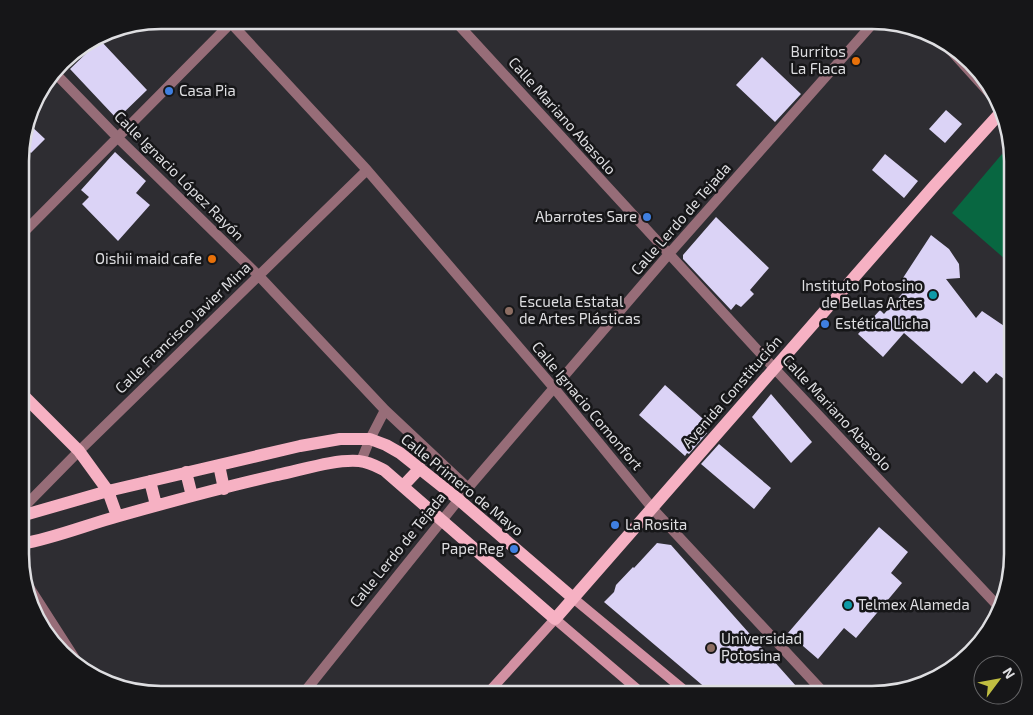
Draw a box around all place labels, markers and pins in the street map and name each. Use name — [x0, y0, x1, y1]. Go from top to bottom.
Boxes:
place label: Burritos La Flaca — [790, 42, 846, 77]
marker: Burritos La Flaca — [850, 55, 862, 67]
place label: Casa Pia — [179, 81, 236, 99]
marker: Casa Pia — [163, 85, 175, 97]
place label: Abarrotes Sare — [535, 207, 637, 225]
marker: Abarrotes Sare — [641, 211, 653, 223]
place label: Oishii maid cafe — [95, 249, 202, 267]
marker: Oishii maid cafe — [206, 253, 218, 265]
place label: Instituto Potosino de Bellas Artes — [801, 276, 923, 311]
marker: Instituto Potosino de Bellas Artes — [927, 289, 939, 301]
place label: Escuela Estatal de Artes Plásticas — [519, 292, 641, 327]
marker: Escuela Estatal de Artes Plásticas — [503, 305, 515, 317]
place label: Estética Licha — [835, 314, 929, 332]
marker: Estética Licha — [819, 318, 831, 330]
place label: La Rosita — [625, 515, 687, 533]
marker: La Rosita — [609, 519, 621, 531]
place label: Pape Reg — [441, 539, 505, 557]
marker: Pape Reg — [508, 543, 520, 555]
place label: Telmex Alameda — [858, 595, 970, 613]
marker: Telmex Alameda — [842, 599, 854, 611]
place label: Universidad Potosina — [721, 629, 802, 664]
marker: Universidad Potosina — [705, 642, 717, 654]

